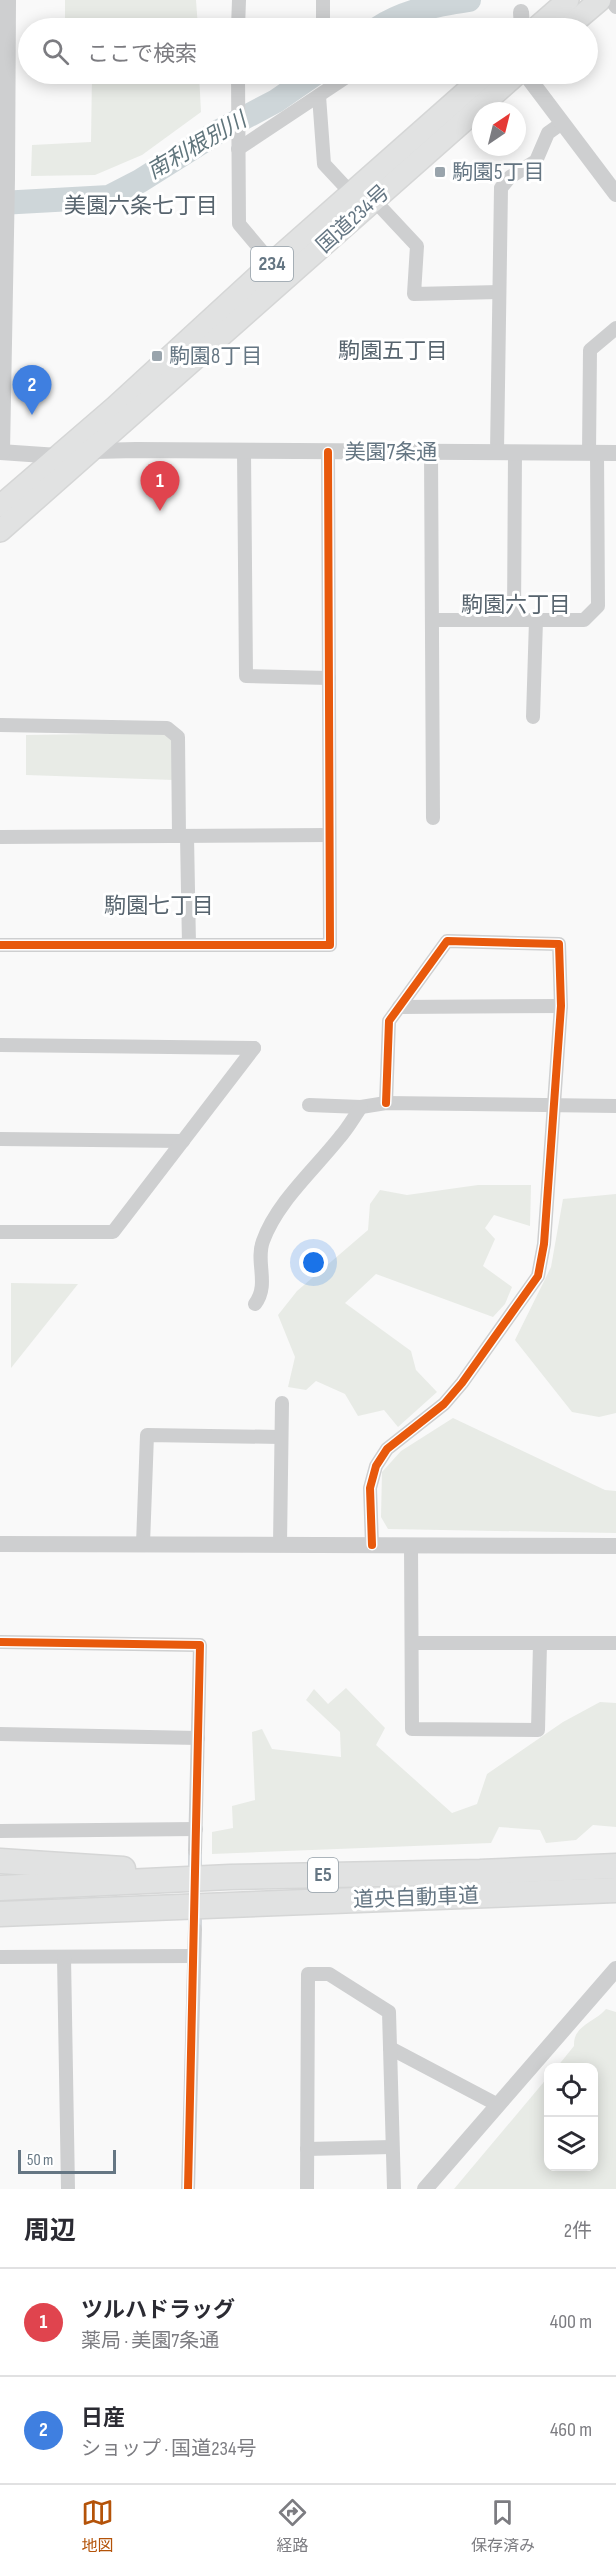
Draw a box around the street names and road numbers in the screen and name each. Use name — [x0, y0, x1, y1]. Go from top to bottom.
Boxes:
street label: 国道234号 — [311, 180, 395, 258]
road number: 234 — [251, 247, 293, 281]
street label: 美園7条通 — [345, 440, 437, 465]
road number: E5 — [308, 1858, 338, 1892]
street label: 道央自動車道 — [353, 1883, 479, 1913]

